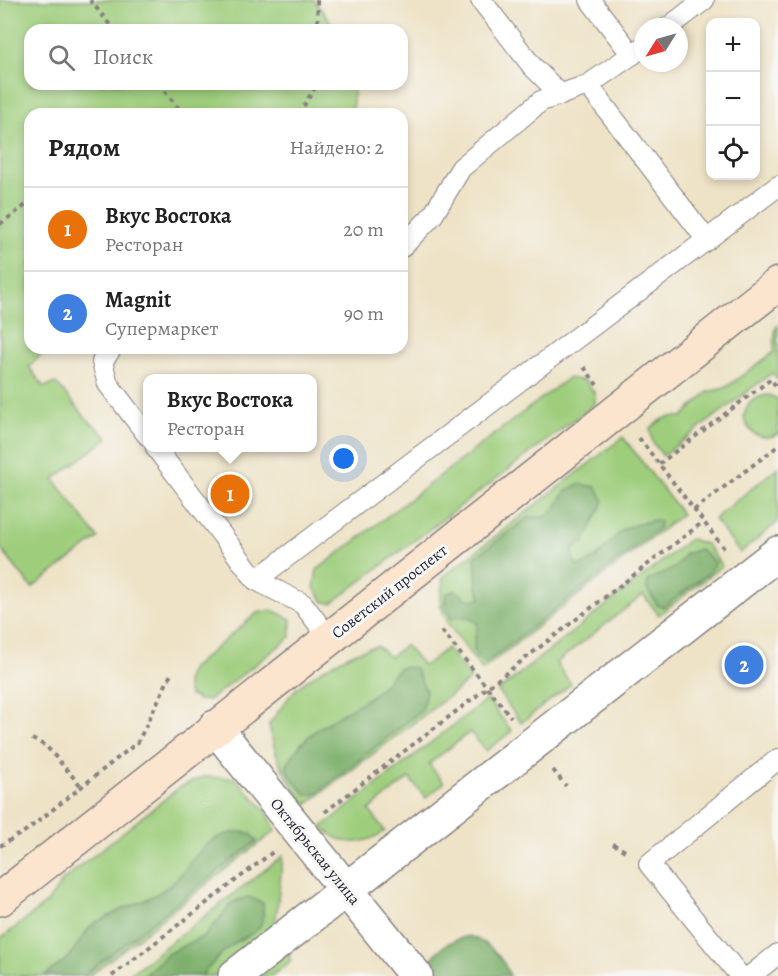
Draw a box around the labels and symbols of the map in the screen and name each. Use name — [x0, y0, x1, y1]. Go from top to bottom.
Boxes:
north arrow — [634, 18, 688, 72]
your location — [329, 444, 358, 473]
pin: 1 — [210, 472, 250, 516]
street label: Советский проспект — [327, 540, 452, 644]
pin: 2 — [724, 642, 764, 688]
street label: Октябрьская улица — [265, 793, 366, 910]

